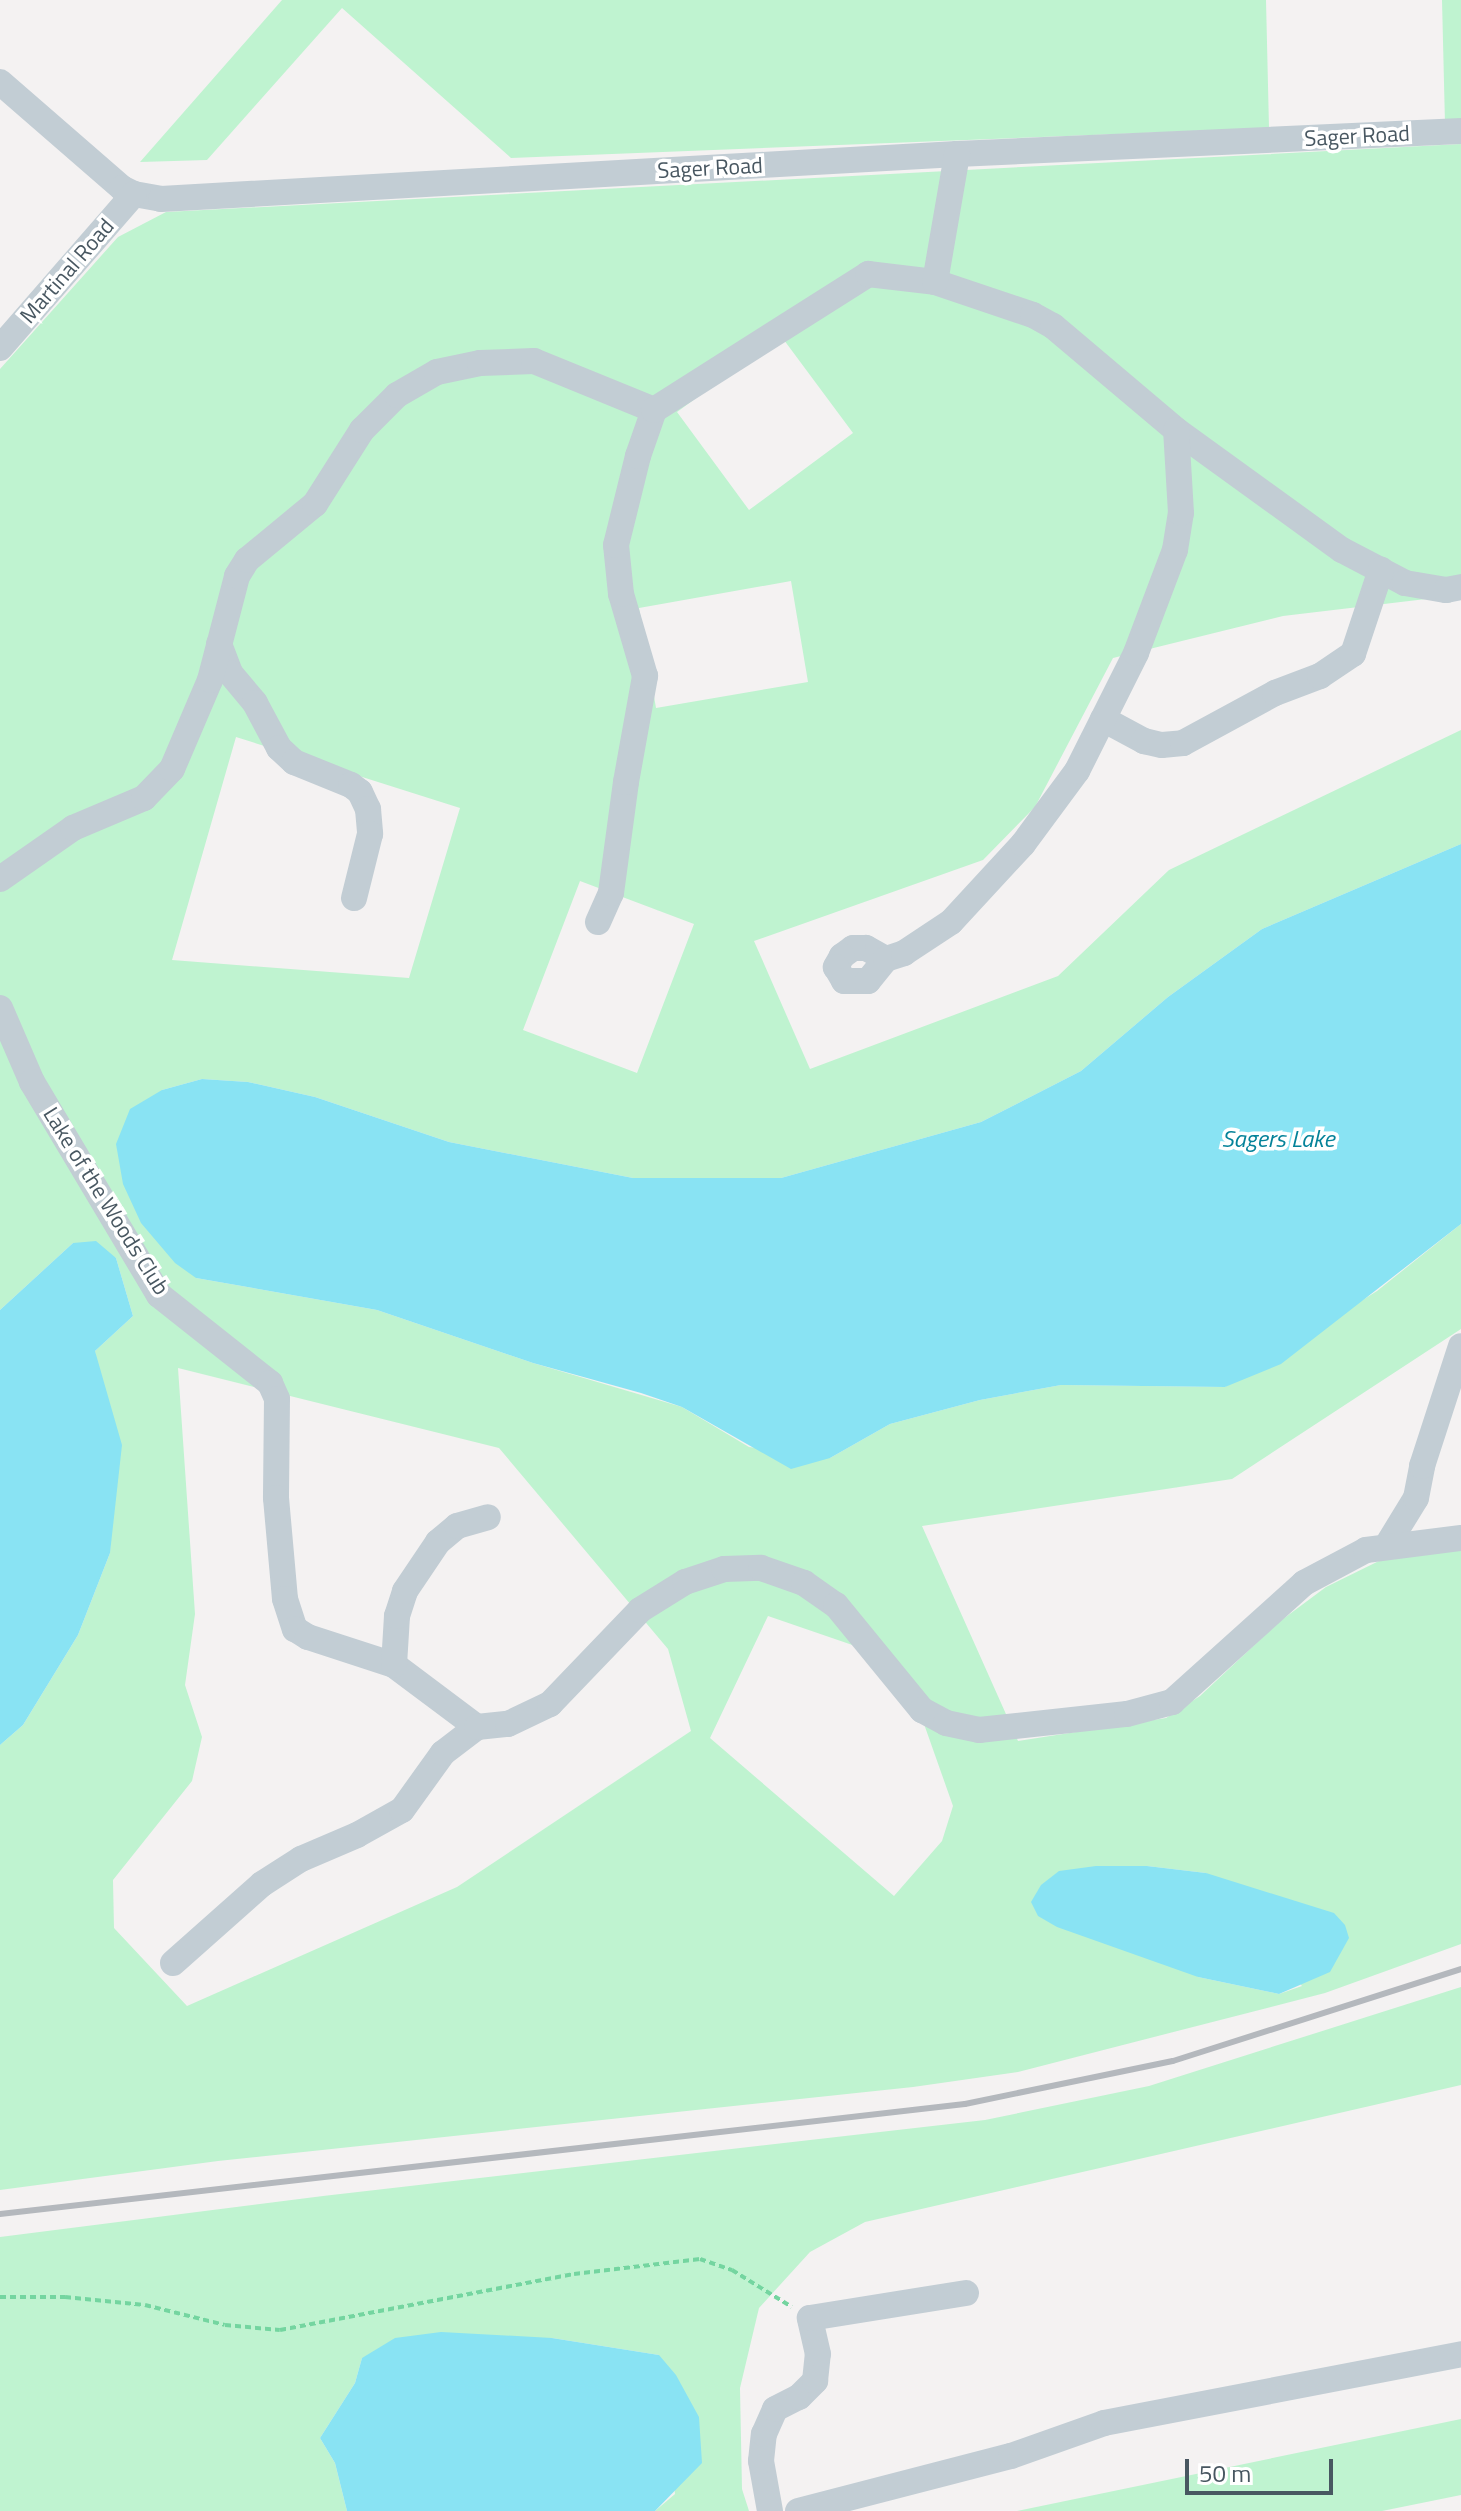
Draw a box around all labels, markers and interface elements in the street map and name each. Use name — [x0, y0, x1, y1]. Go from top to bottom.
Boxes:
street label: Sager Road — [1304, 120, 1410, 152]
street label: Sager Road — [657, 152, 763, 184]
street label: Martinal Road — [14, 213, 120, 329]
street label: Lake of the Woods Club — [37, 1102, 175, 1300]
water label: Sagers Lake — [1221, 1125, 1335, 1153]
scale bar — [1189, 2443, 1337, 2493]
text: 50 m — [1199, 2455, 1251, 2491]

